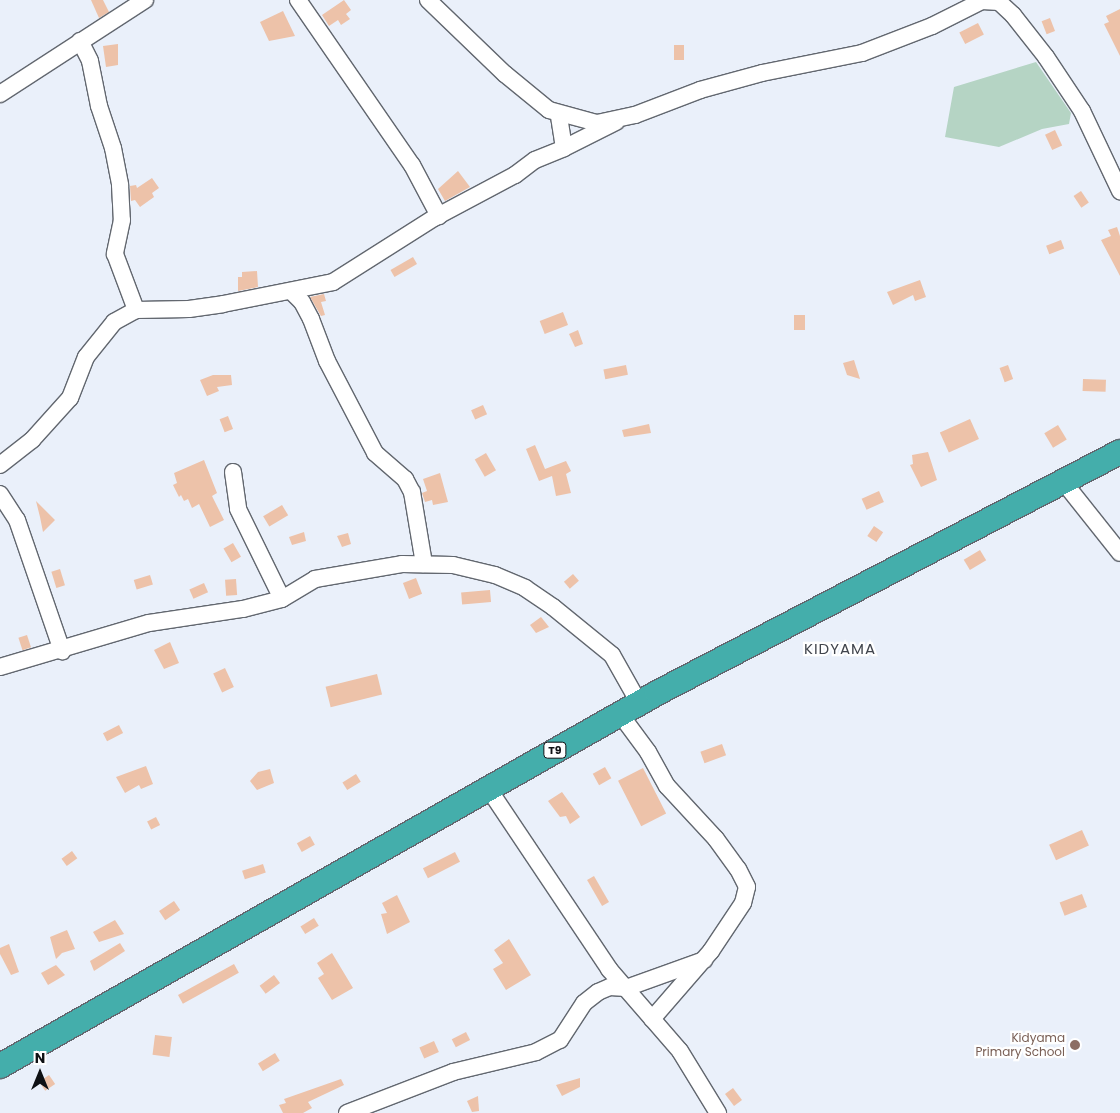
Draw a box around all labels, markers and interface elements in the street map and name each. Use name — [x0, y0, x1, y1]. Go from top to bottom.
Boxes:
district label: KIDYAMA — [803, 640, 877, 658]
road number: T9 — [542, 742, 568, 758]
place label: Kidyama Primary School — [975, 1031, 1065, 1059]
marker: Kidyama Primary School — [1069, 1039, 1081, 1051]
north arrow — [15, 1048, 65, 1098]
text: N — [35, 1048, 45, 1068]

